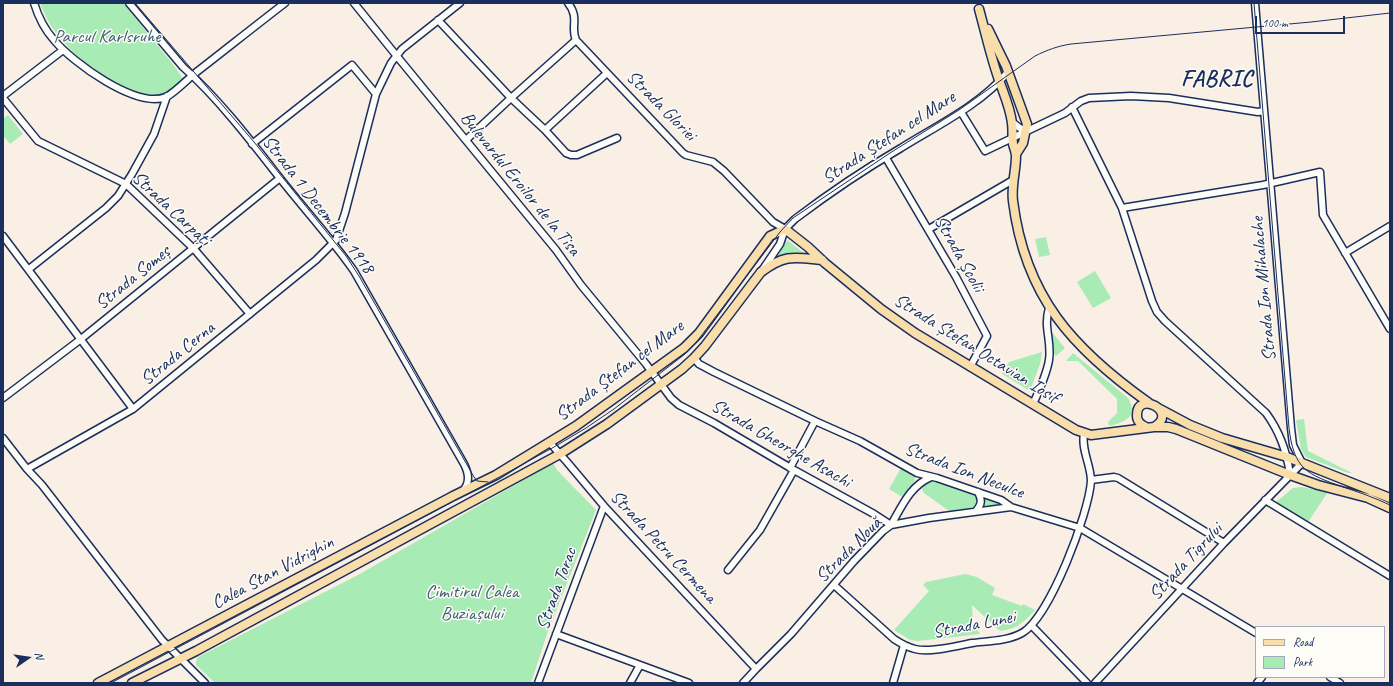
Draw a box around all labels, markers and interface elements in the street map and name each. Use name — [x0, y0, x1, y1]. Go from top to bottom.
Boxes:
scale bar — [1257, 8, 1347, 34]
text: 100 m — [1262, 15, 1288, 31]
park label: Parcul Karlsruhe — [54, 26, 160, 48]
street label: Strada Gloriei — [621, 66, 701, 146]
district label: FABRIC — [1182, 66, 1252, 94]
street label: Strada Ștefan cel Mare — [818, 86, 960, 190]
street label: Bulevardul Eroilor de la Tisa — [455, 107, 585, 261]
street label: Strada 1 Decembrie 1918 — [257, 131, 379, 279]
street label: Strada Carpați — [127, 167, 215, 251]
street label: Strada Școlii — [929, 212, 989, 296]
street label: Strada Ion Mihalache — [1246, 216, 1282, 362]
street label: Strada Someș — [91, 241, 175, 315]
street label: Strada Ștefan Octavian Iosif — [889, 289, 1063, 409]
street label: Strada Ștefan cel Mare — [551, 315, 689, 427]
street label: Strada Cerna — [136, 317, 220, 391]
street label: Strada Gheorghe Asachi — [707, 395, 855, 493]
street label: Strada Ion Neculce — [901, 438, 1027, 504]
street label: Strada Petru Cermena — [605, 486, 721, 608]
street label: Strada Nouă — [811, 512, 887, 588]
street label: Strada Tigrului — [1144, 519, 1228, 605]
street label: Calea Stan Vidrighin — [208, 531, 338, 615]
street label: Strada Torac — [532, 545, 582, 633]
park label: Cimitirul Calea Buziașului — [426, 581, 518, 625]
street label: Strada Lunei — [931, 606, 1017, 644]
legend — [1255, 626, 1385, 678]
text: Road — [1293, 634, 1313, 650]
north arrow — [8, 638, 48, 678]
text: N — [32, 650, 47, 660]
text: Park — [1293, 654, 1312, 670]

